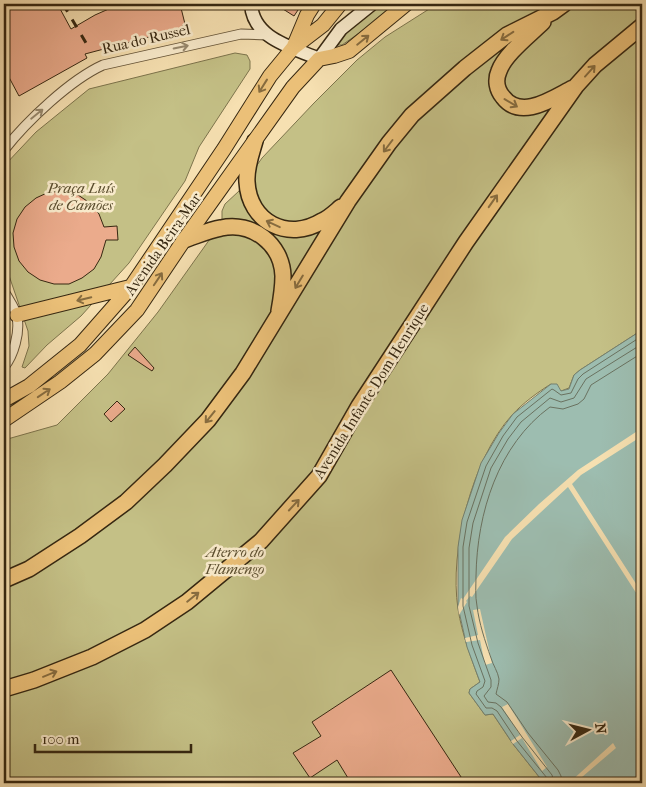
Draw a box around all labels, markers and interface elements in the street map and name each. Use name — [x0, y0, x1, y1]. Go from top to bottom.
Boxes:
street label: Rua do Russel — [100, 20, 192, 58]
one-way arrow — [500, 31, 514, 42]
one-way arrow — [356, 35, 369, 46]
one-way arrow — [172, 42, 188, 51]
one-way arrow — [584, 64, 596, 77]
one-way arrow — [258, 79, 268, 93]
one-way arrow — [504, 98, 519, 108]
one-way arrow — [30, 108, 43, 119]
one-way arrow — [382, 139, 393, 152]
park label: Praça Luís de Camões — [46, 179, 115, 214]
street label: Avenida Beira-Mar — [120, 189, 205, 300]
one-way arrow — [488, 195, 498, 209]
one-way arrow — [266, 218, 281, 228]
one-way arrow — [153, 272, 163, 286]
one-way arrow — [294, 274, 304, 288]
one-way arrow — [77, 295, 93, 305]
street label: Avenida Infante Dom Henrique — [309, 300, 433, 483]
one-way arrow — [37, 388, 51, 398]
one-way arrow — [204, 411, 215, 424]
one-way arrow — [288, 498, 300, 511]
park label: Aterro do Flamengo — [204, 543, 264, 578]
one-way arrow — [186, 592, 199, 603]
one-way arrow — [42, 669, 57, 678]
north arrow — [564, 704, 614, 754]
scale bar — [35, 722, 191, 754]
text: N — [591, 722, 610, 735]
text: 100 m — [42, 730, 80, 748]

